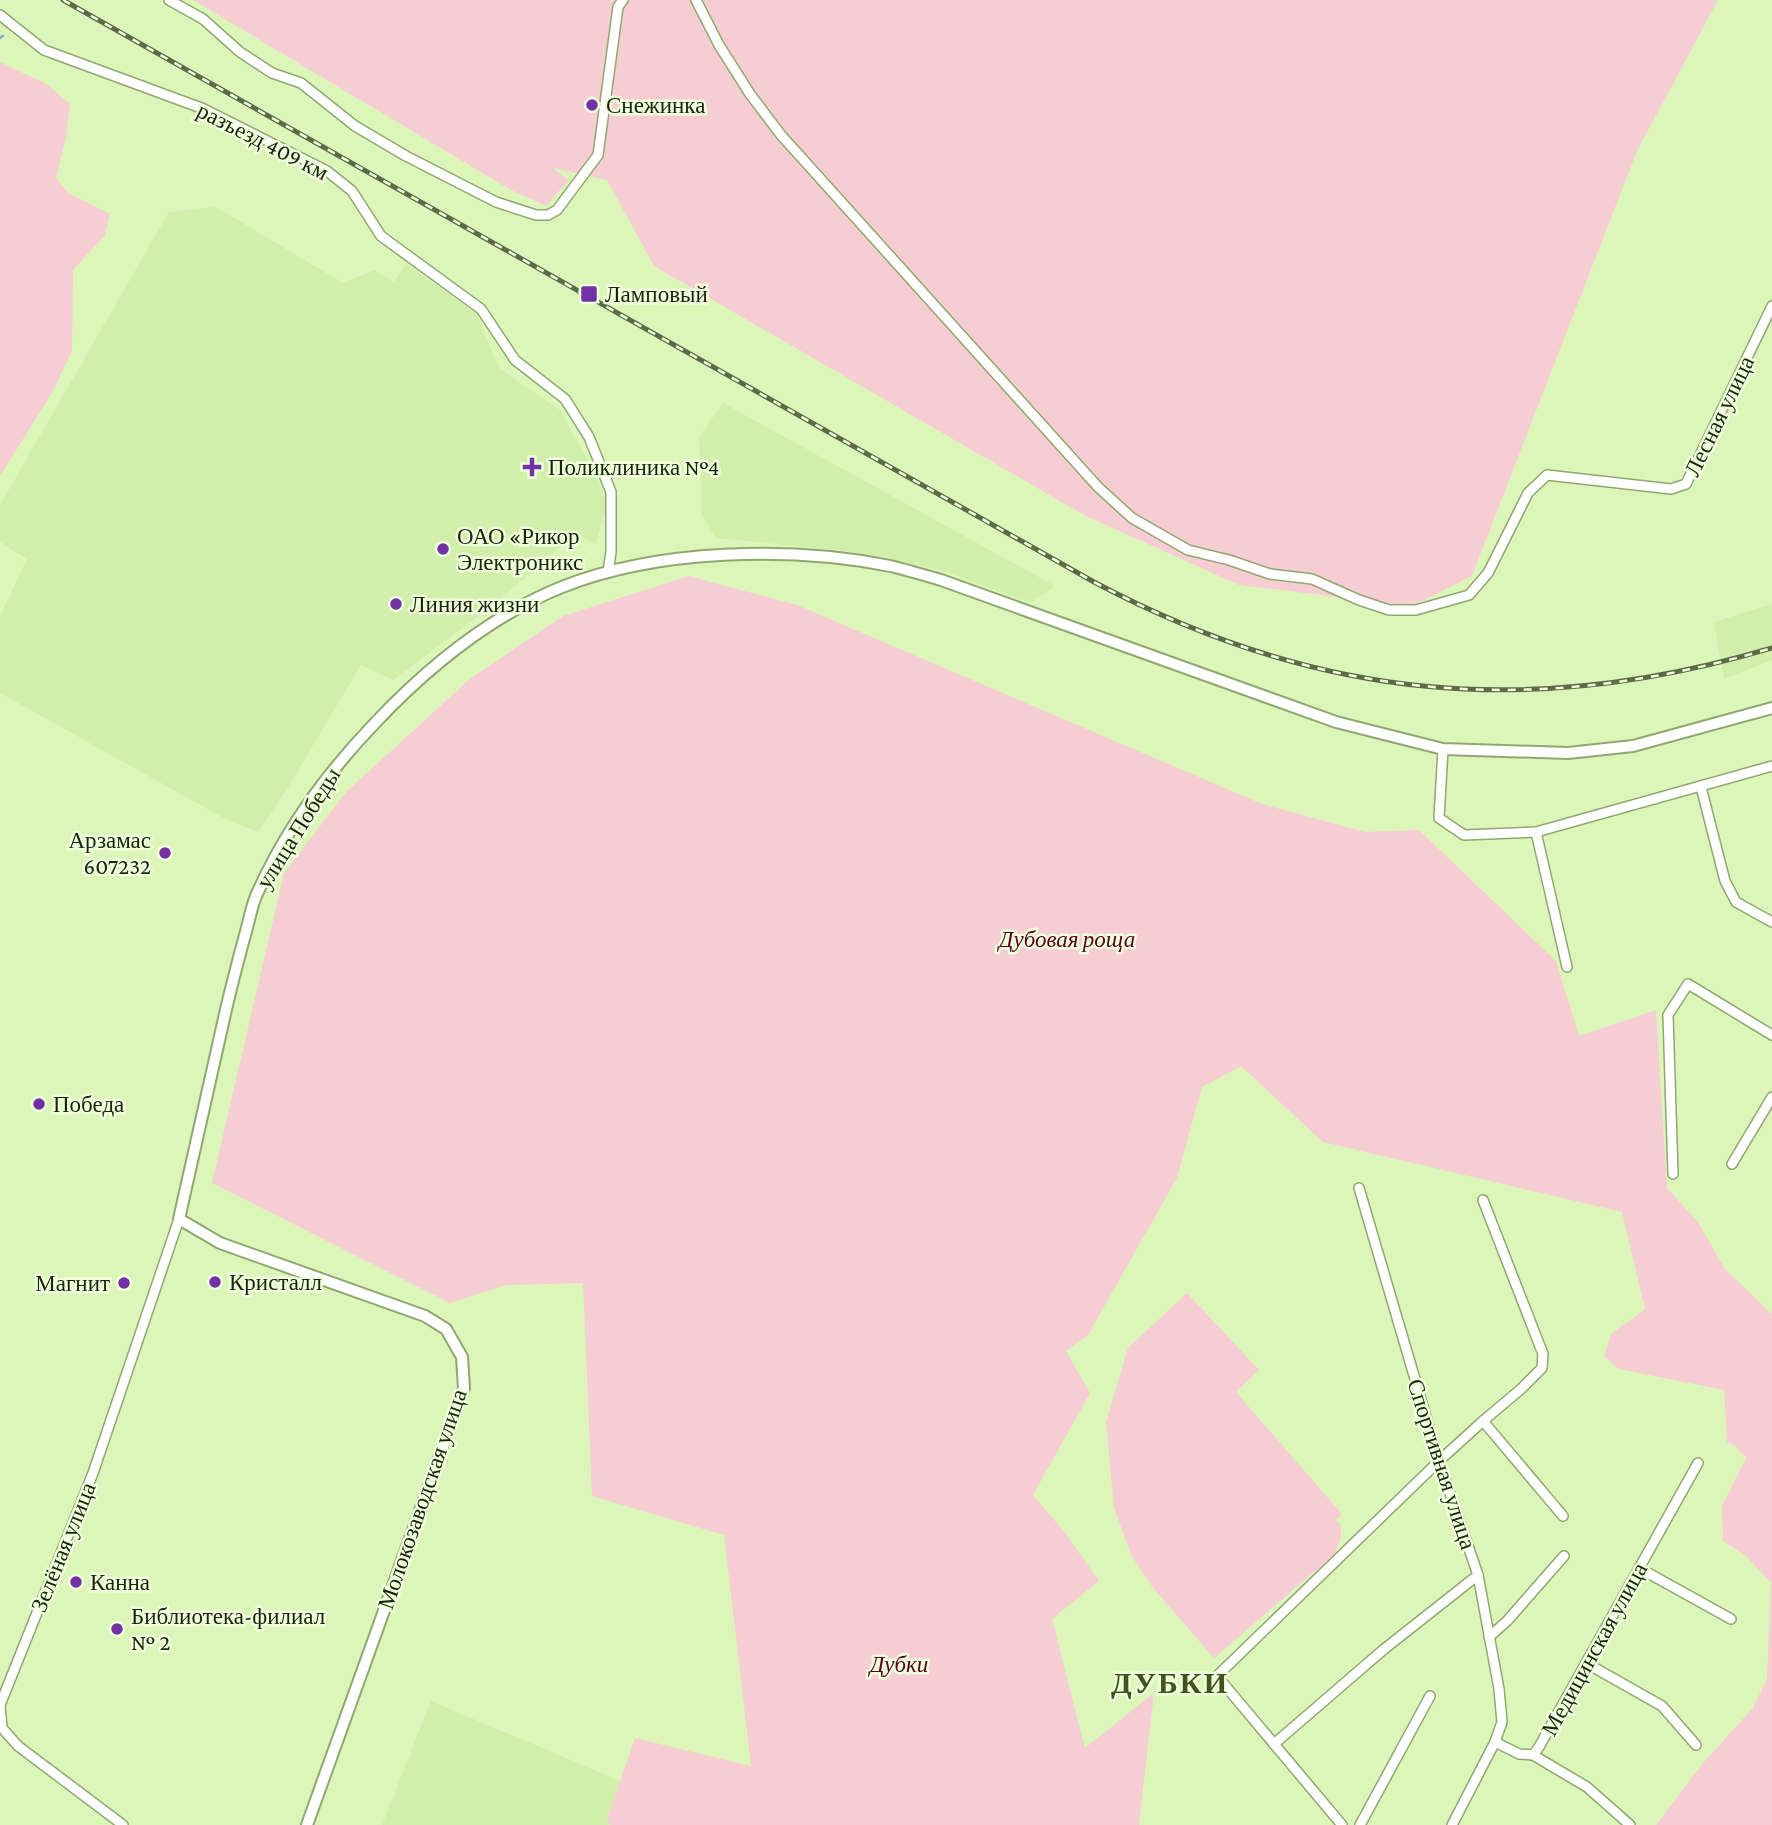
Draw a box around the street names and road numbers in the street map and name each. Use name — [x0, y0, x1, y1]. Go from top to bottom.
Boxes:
street label: разъезд 409 км — [193, 97, 333, 185]
street label: Лесная улица — [1679, 352, 1759, 480]
street label: улица Победы — [250, 763, 346, 893]
street label: Спортивная улица — [1402, 1375, 1482, 1553]
street label: Молокозаводская улица — [372, 1386, 472, 1612]
street label: Зелёная улица — [25, 1478, 101, 1616]
street label: Медицинская улица — [1536, 1558, 1652, 1740]

